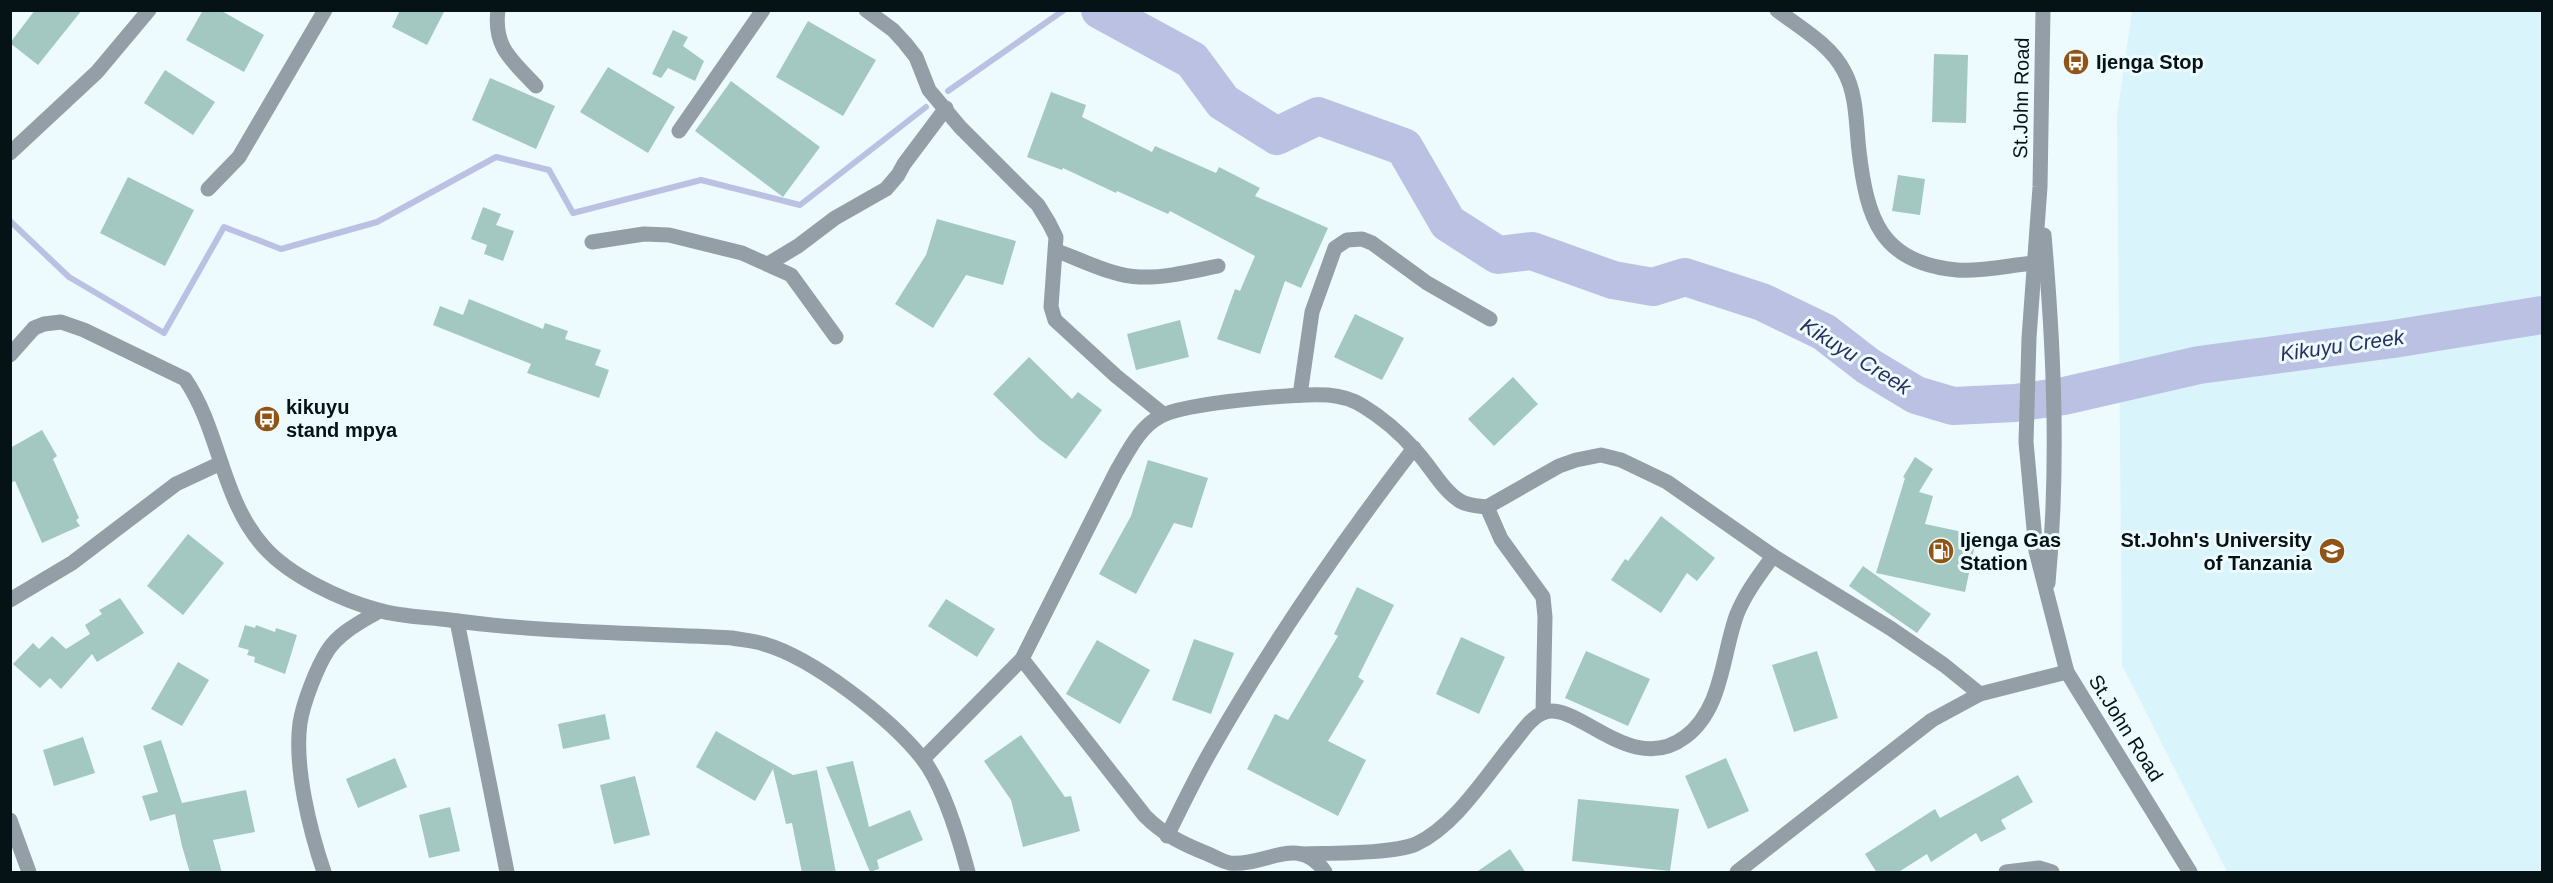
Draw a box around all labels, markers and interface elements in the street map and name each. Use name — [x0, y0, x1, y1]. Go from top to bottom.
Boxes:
street label: St.John Road — [2009, 37, 2033, 159]
bus stop icon: Ijenga Stop — [2061, 47, 2091, 77]
place label: Ijenga Stop — [2096, 51, 2204, 73]
water label: Kikuyu Creek — [1797, 313, 1916, 400]
water label: Kikuyu Creek — [2279, 325, 2407, 365]
place label: kikuyu stand mpya — [286, 396, 398, 441]
bus stop icon: kikuyu stand mpya — [252, 404, 282, 434]
place label: Ijenga Gas Station — [1960, 529, 2061, 574]
place label: St.John's University of Tanzania — [2121, 529, 2313, 574]
fuel station icon: Ijenga Gas Station — [1926, 536, 1956, 566]
school or university icon: St.John's University of Tanzania — [2317, 536, 2347, 566]
street label: St.John Road — [2085, 671, 2167, 785]

